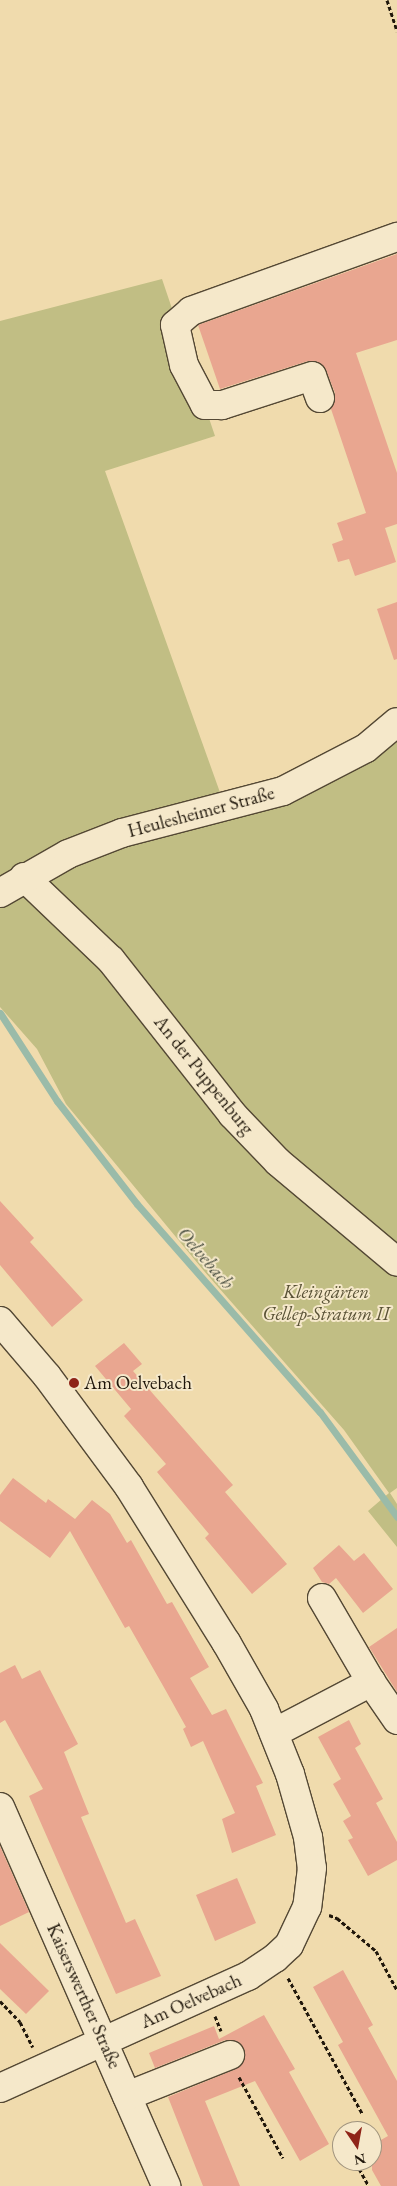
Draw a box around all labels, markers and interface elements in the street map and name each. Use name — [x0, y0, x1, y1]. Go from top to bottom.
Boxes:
street label: Heulesheimer Straße — [125, 781, 277, 843]
street label: An der Puppenburg — [149, 1011, 259, 1139]
water label: Oelvebach — [172, 1222, 240, 1294]
park label: Kleingärten Gellep-Stratum II — [262, 1281, 390, 1325]
place label: Am Oelvebach — [84, 1372, 192, 1394]
marker: Am Oelvebach — [68, 1377, 80, 1389]
street label: Kaiserswerther Straße — [42, 1920, 126, 2072]
street label: Am Oelvebach — [137, 1969, 245, 2033]
north arrow — [332, 2121, 382, 2171]
text: N — [353, 2150, 367, 2170]

